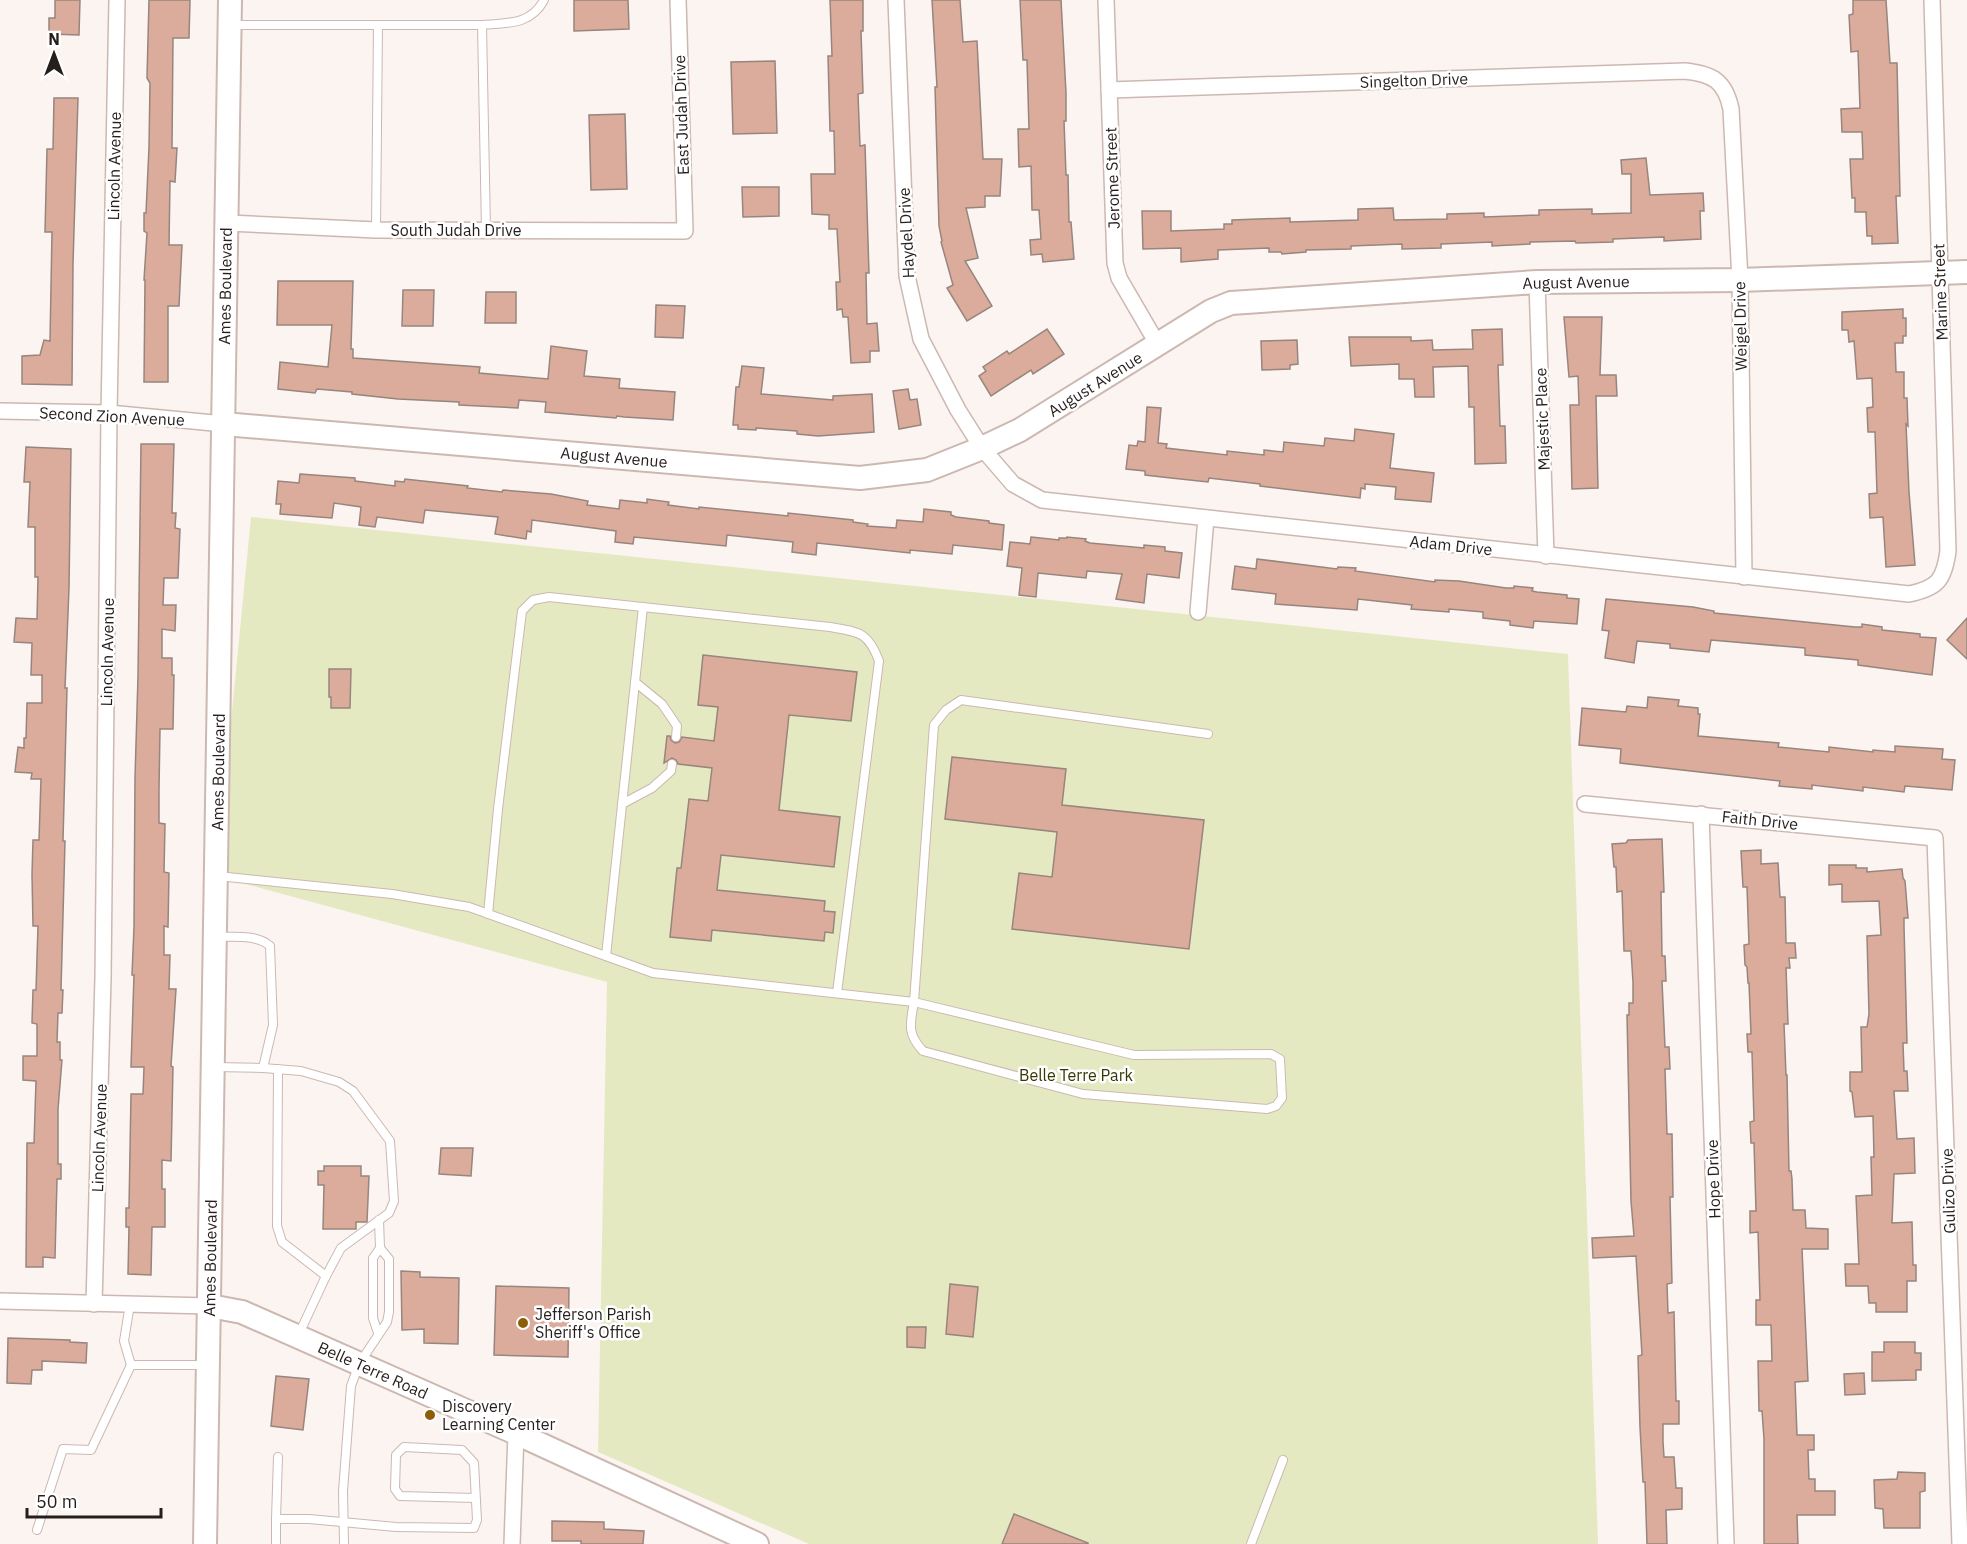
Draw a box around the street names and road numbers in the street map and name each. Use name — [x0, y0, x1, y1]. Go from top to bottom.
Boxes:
street label: East Judah Drive — [669, 54, 693, 175]
street label: Singelton Drive — [1360, 68, 1469, 92]
street label: Lincoln Avenue — [103, 111, 125, 220]
street label: Jerome Street — [1100, 127, 1124, 229]
street label: Haydel Drive — [894, 187, 918, 279]
street label: South Judah Drive — [391, 220, 522, 240]
street label: Ames Boulevard — [214, 227, 236, 345]
street label: Marine Street — [1928, 243, 1952, 341]
street label: August Avenue — [1522, 271, 1630, 293]
street label: Weigel Drive — [1729, 281, 1751, 371]
street label: August Avenue — [1044, 347, 1146, 421]
street label: Majestic Place — [1530, 367, 1554, 471]
street label: Second Zion Avenue — [39, 402, 185, 430]
street label: August Avenue — [560, 442, 669, 472]
street label: Adam Drive — [1409, 531, 1494, 559]
street label: Lincoln Avenue — [96, 597, 118, 706]
street label: Ames Boulevard — [207, 713, 229, 831]
street label: Faith Drive — [1721, 806, 1799, 834]
street label: Lincoln Avenue — [87, 1083, 111, 1193]
street label: Hope Drive — [1702, 1139, 1724, 1219]
street label: Gulizo Drive — [1937, 1148, 1959, 1234]
street label: Ames Boulevard — [199, 1199, 221, 1317]
street label: Belle Terre Road — [315, 1337, 431, 1403]

